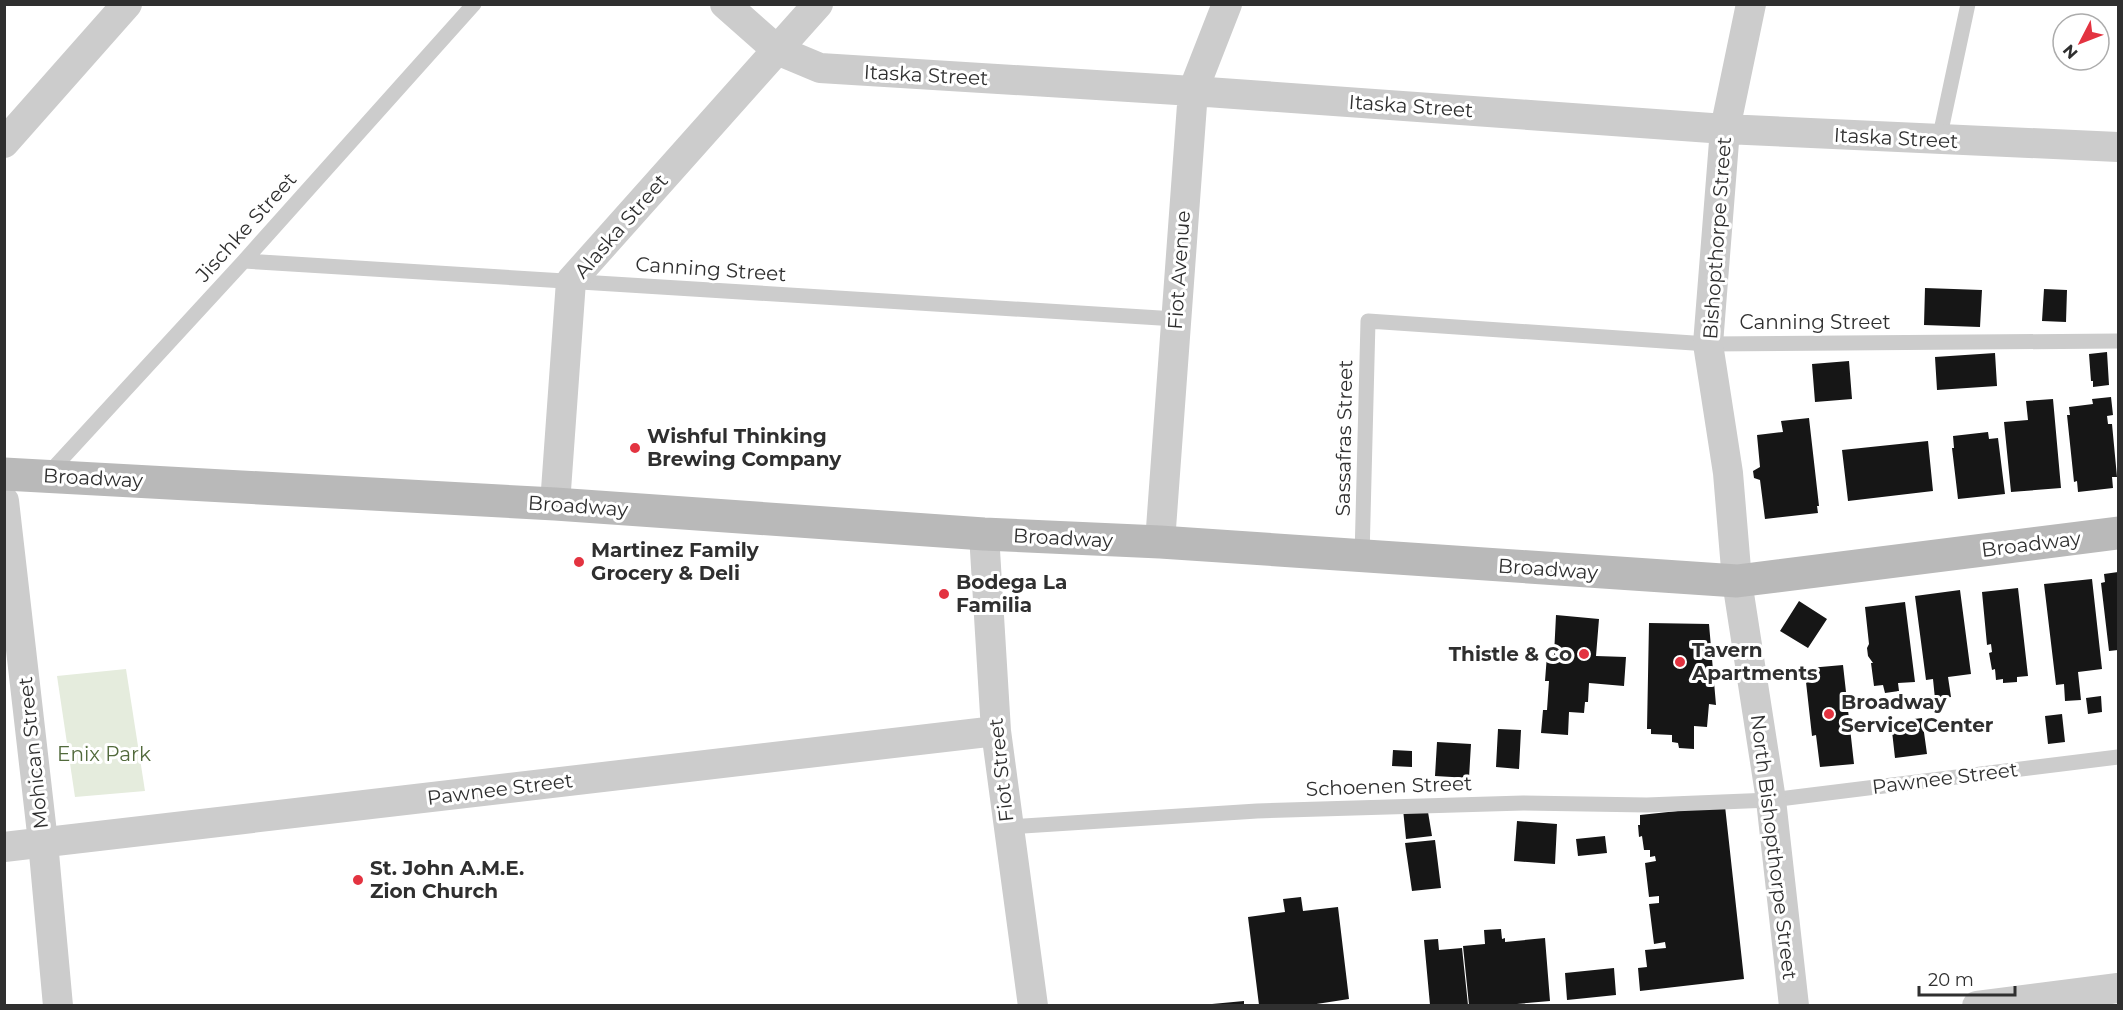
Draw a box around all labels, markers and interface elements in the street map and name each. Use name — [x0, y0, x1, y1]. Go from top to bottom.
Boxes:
north arrow — [2051, 12, 2111, 72]
text: N — [2059, 41, 2082, 63]
street label: Itaska Street — [863, 60, 989, 90]
street label: Itaska Street — [1348, 90, 1474, 122]
street label: Itaska Street — [1833, 123, 1959, 153]
street label: Bishopthorpe Street — [1698, 136, 1736, 340]
street label: Jischke Street — [190, 167, 301, 287]
street label: Alaska Street — [569, 169, 673, 283]
street label: Fiot Avenue — [1163, 210, 1195, 330]
street label: Canning Street — [635, 252, 787, 286]
street label: Canning Street — [1739, 310, 1891, 334]
street label: Sassafras Street — [1331, 359, 1357, 517]
place label: Wishful Thinking Brewing Company — [647, 424, 842, 471]
marker: Wishful Thinking Brewing Company — [628, 441, 642, 455]
street label: Broadway — [42, 463, 144, 493]
street label: Broadway — [527, 491, 629, 521]
street label: Broadway — [1012, 523, 1114, 553]
street label: Broadway — [1980, 526, 2082, 562]
place label: Martinez Family Grocery & Deli — [591, 538, 760, 585]
street label: Broadway — [1497, 554, 1599, 584]
marker: Martinez Family Grocery & Deli — [572, 555, 586, 569]
place label: Bodega La Familia — [956, 570, 1067, 617]
marker: Bodega La Familia — [937, 587, 951, 601]
place label: Tavern Apartments — [1691, 638, 1818, 685]
place label: Thistle & Co — [1449, 642, 1572, 666]
marker: Thistle & Co — [1577, 647, 1591, 661]
marker: Tavern Apartments — [1673, 655, 1687, 669]
street label: Mohican Street — [13, 676, 53, 830]
place label: Broadway Service Center — [1841, 690, 1994, 737]
marker: Broadway Service Center — [1822, 707, 1836, 721]
street label: North Bishopthorpe Street — [1746, 713, 1802, 981]
street label: Fiot Street — [984, 717, 1018, 823]
park label: Enix Park — [57, 742, 151, 766]
street label: Pawnee Street — [1871, 757, 2019, 799]
street label: Pawnee Street — [426, 768, 574, 810]
street label: Schoenen Street — [1305, 771, 1473, 801]
place label: St. John A.M.E. Zion Church — [370, 856, 524, 903]
marker: St. John A.M.E. Zion Church — [351, 873, 365, 887]
scale bar — [1919, 959, 2015, 997]
text: 20 m — [1928, 969, 1974, 991]

